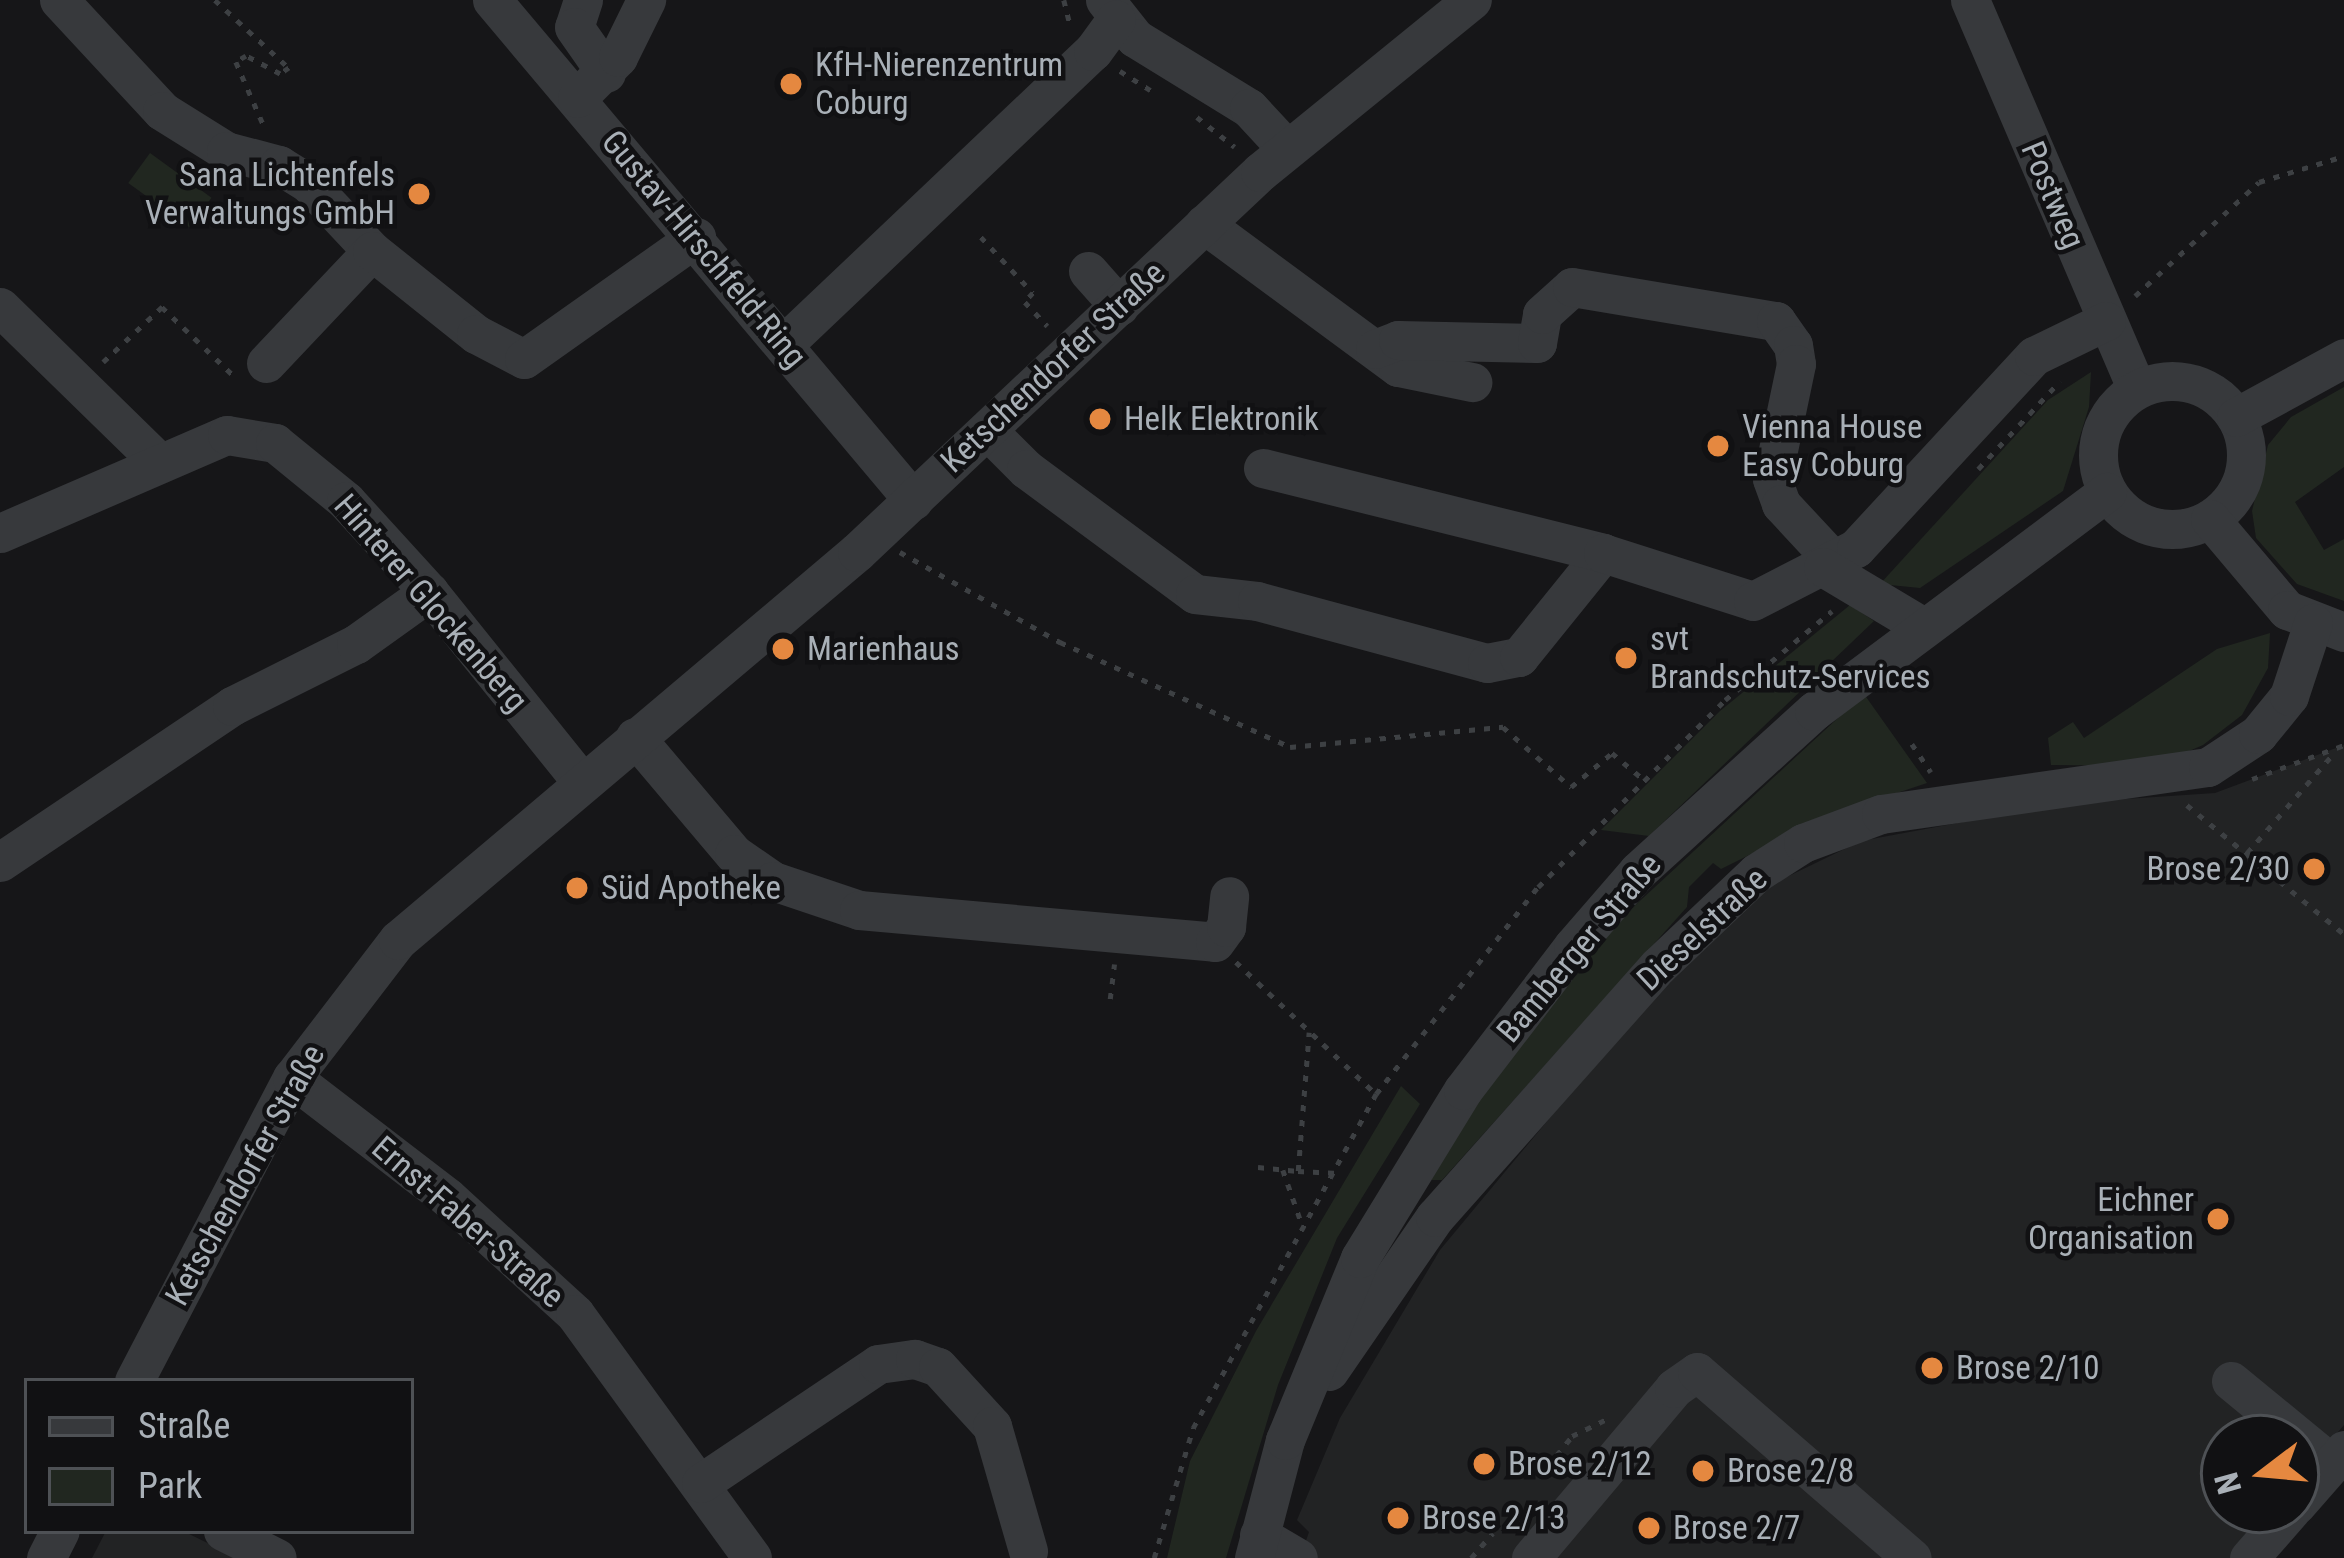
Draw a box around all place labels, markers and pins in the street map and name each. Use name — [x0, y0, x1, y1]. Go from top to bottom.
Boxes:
place label: KfH-Nierenzentrum Coburg — [815, 45, 1063, 123]
marker: KfH-Nierenzentrum Coburg — [778, 71, 804, 97]
place label: Sana Lichtenfels Verwaltungs GmbH — [145, 155, 395, 233]
marker: Sana Lichtenfels Verwaltungs GmbH — [406, 181, 432, 207]
place label: Helk Elektronik — [1124, 399, 1319, 439]
marker: Helk Elektronik — [1087, 406, 1113, 432]
place label: Vienna House Easy Coburg — [1742, 407, 1922, 485]
marker: Vienna House Easy Coburg — [1705, 433, 1731, 459]
place label: svt Brandschutz-Services — [1650, 619, 1931, 697]
place label: Marienhaus — [807, 629, 960, 669]
marker: Marienhaus — [770, 636, 796, 662]
marker: svt Brandschutz-Services — [1613, 645, 1639, 671]
place label: Brose 2/30 — [2146, 849, 2290, 889]
marker: Brose 2/30 — [2301, 856, 2327, 882]
place label: Süd Apotheke — [601, 868, 781, 908]
marker: Süd Apotheke — [564, 875, 590, 901]
place label: Eichner Organisation — [2028, 1180, 2194, 1258]
marker: Eichner Organisation — [2205, 1206, 2231, 1232]
place label: Brose 2/10 — [1956, 1348, 2100, 1388]
marker: Brose 2/10 — [1919, 1355, 1945, 1381]
place label: Brose 2/12 — [1508, 1444, 1652, 1484]
marker: Brose 2/12 — [1471, 1451, 1497, 1477]
place label: Brose 2/8 — [1727, 1451, 1854, 1491]
marker: Brose 2/8 — [1690, 1458, 1716, 1484]
place label: Brose 2/13 — [1422, 1498, 1566, 1538]
marker: Brose 2/13 — [1385, 1505, 1411, 1531]
place label: Brose 2/7 — [1673, 1508, 1800, 1548]
marker: Brose 2/7 — [1636, 1515, 1662, 1541]

